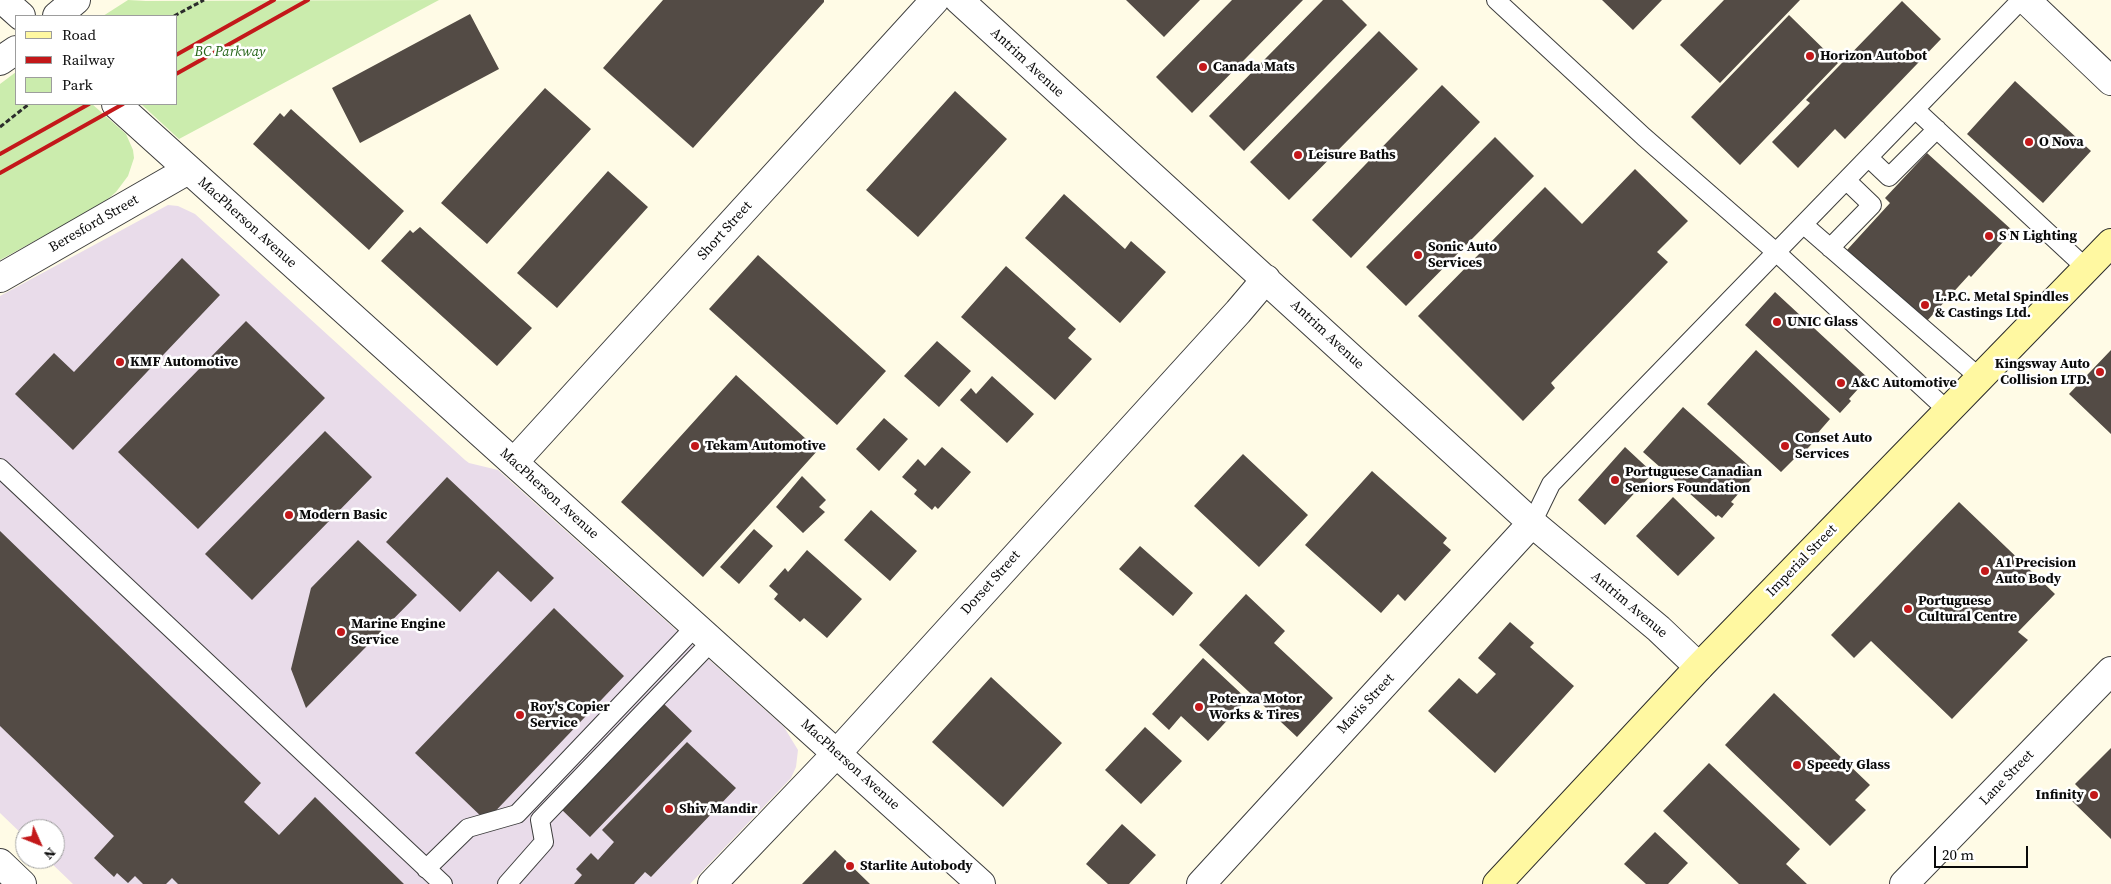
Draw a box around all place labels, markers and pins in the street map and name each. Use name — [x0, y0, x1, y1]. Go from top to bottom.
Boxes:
place label: Horizon Autobot — [1820, 48, 1927, 64]
marker: Horizon Autobot — [1804, 50, 1816, 62]
place label: Canada Mats — [1213, 59, 1295, 75]
marker: Canada Mats — [1197, 61, 1209, 73]
place label: O Nova — [2039, 134, 2084, 150]
marker: O Nova — [2023, 136, 2035, 148]
place label: Leisure Baths — [1308, 147, 1396, 163]
marker: Leisure Baths — [1292, 149, 1304, 161]
place label: S N Lighting — [1999, 228, 2077, 244]
marker: S N Lighting — [1983, 230, 1995, 242]
place label: Sonic Auto Services — [1428, 239, 1497, 272]
marker: Sonic Auto Services — [1412, 249, 1424, 261]
place label: L.P.C. Metal Spindles & Castings Ltd. — [1935, 289, 2069, 322]
marker: L.P.C. Metal Spindles & Castings Ltd. — [1919, 299, 1931, 311]
place label: UNIC Glass — [1787, 314, 1858, 330]
marker: UNIC Glass — [1771, 316, 1783, 328]
place label: KMF Automotive — [130, 354, 238, 370]
marker: KMF Automotive — [114, 356, 126, 368]
place label: Kingsway Auto Collision LTD. — [1995, 356, 2090, 388]
marker: Kingsway Auto Collision LTD. — [2094, 366, 2106, 378]
place label: A&C Automotive — [1851, 375, 1957, 391]
marker: A&C Automotive — [1835, 377, 1847, 389]
place label: Conset Auto Services — [1795, 430, 1872, 462]
place label: Tekam Automotive — [705, 438, 826, 454]
marker: Tekam Automotive — [689, 440, 701, 452]
marker: Conset Auto Services — [1779, 440, 1791, 452]
place label: Portuguese Canadian Seniors Foundation — [1625, 464, 1762, 497]
marker: Portuguese Canadian Seniors Foundation — [1609, 474, 1621, 486]
place label: Modern Basic — [299, 507, 387, 523]
marker: Modern Basic — [283, 509, 295, 521]
place label: A1 Precision Auto Body — [1995, 555, 2076, 588]
marker: A1 Precision Auto Body — [1979, 565, 1991, 577]
place label: Portuguese Cultural Centre — [1918, 593, 2017, 626]
marker: Portuguese Cultural Centre — [1902, 603, 1914, 615]
place label: Marine Engine Service — [351, 616, 445, 648]
marker: Marine Engine Service — [335, 626, 347, 638]
place label: Potenza Motor Works & Tires — [1209, 691, 1302, 724]
place label: Roy's Copier Service — [530, 699, 610, 732]
marker: Potenza Motor Works & Tires — [1193, 701, 1205, 713]
marker: Roy's Copier Service — [514, 709, 526, 721]
place label: Speedy Glass — [1807, 757, 1890, 773]
marker: Speedy Glass — [1791, 759, 1803, 771]
place label: Infinity — [2036, 787, 2084, 803]
marker: Infinity — [2088, 789, 2100, 801]
place label: Shiv Mandir — [679, 801, 757, 817]
marker: Shiv Mandir — [663, 803, 675, 815]
place label: Starlite Autobody — [860, 858, 973, 874]
marker: Starlite Autobody — [844, 860, 856, 872]

